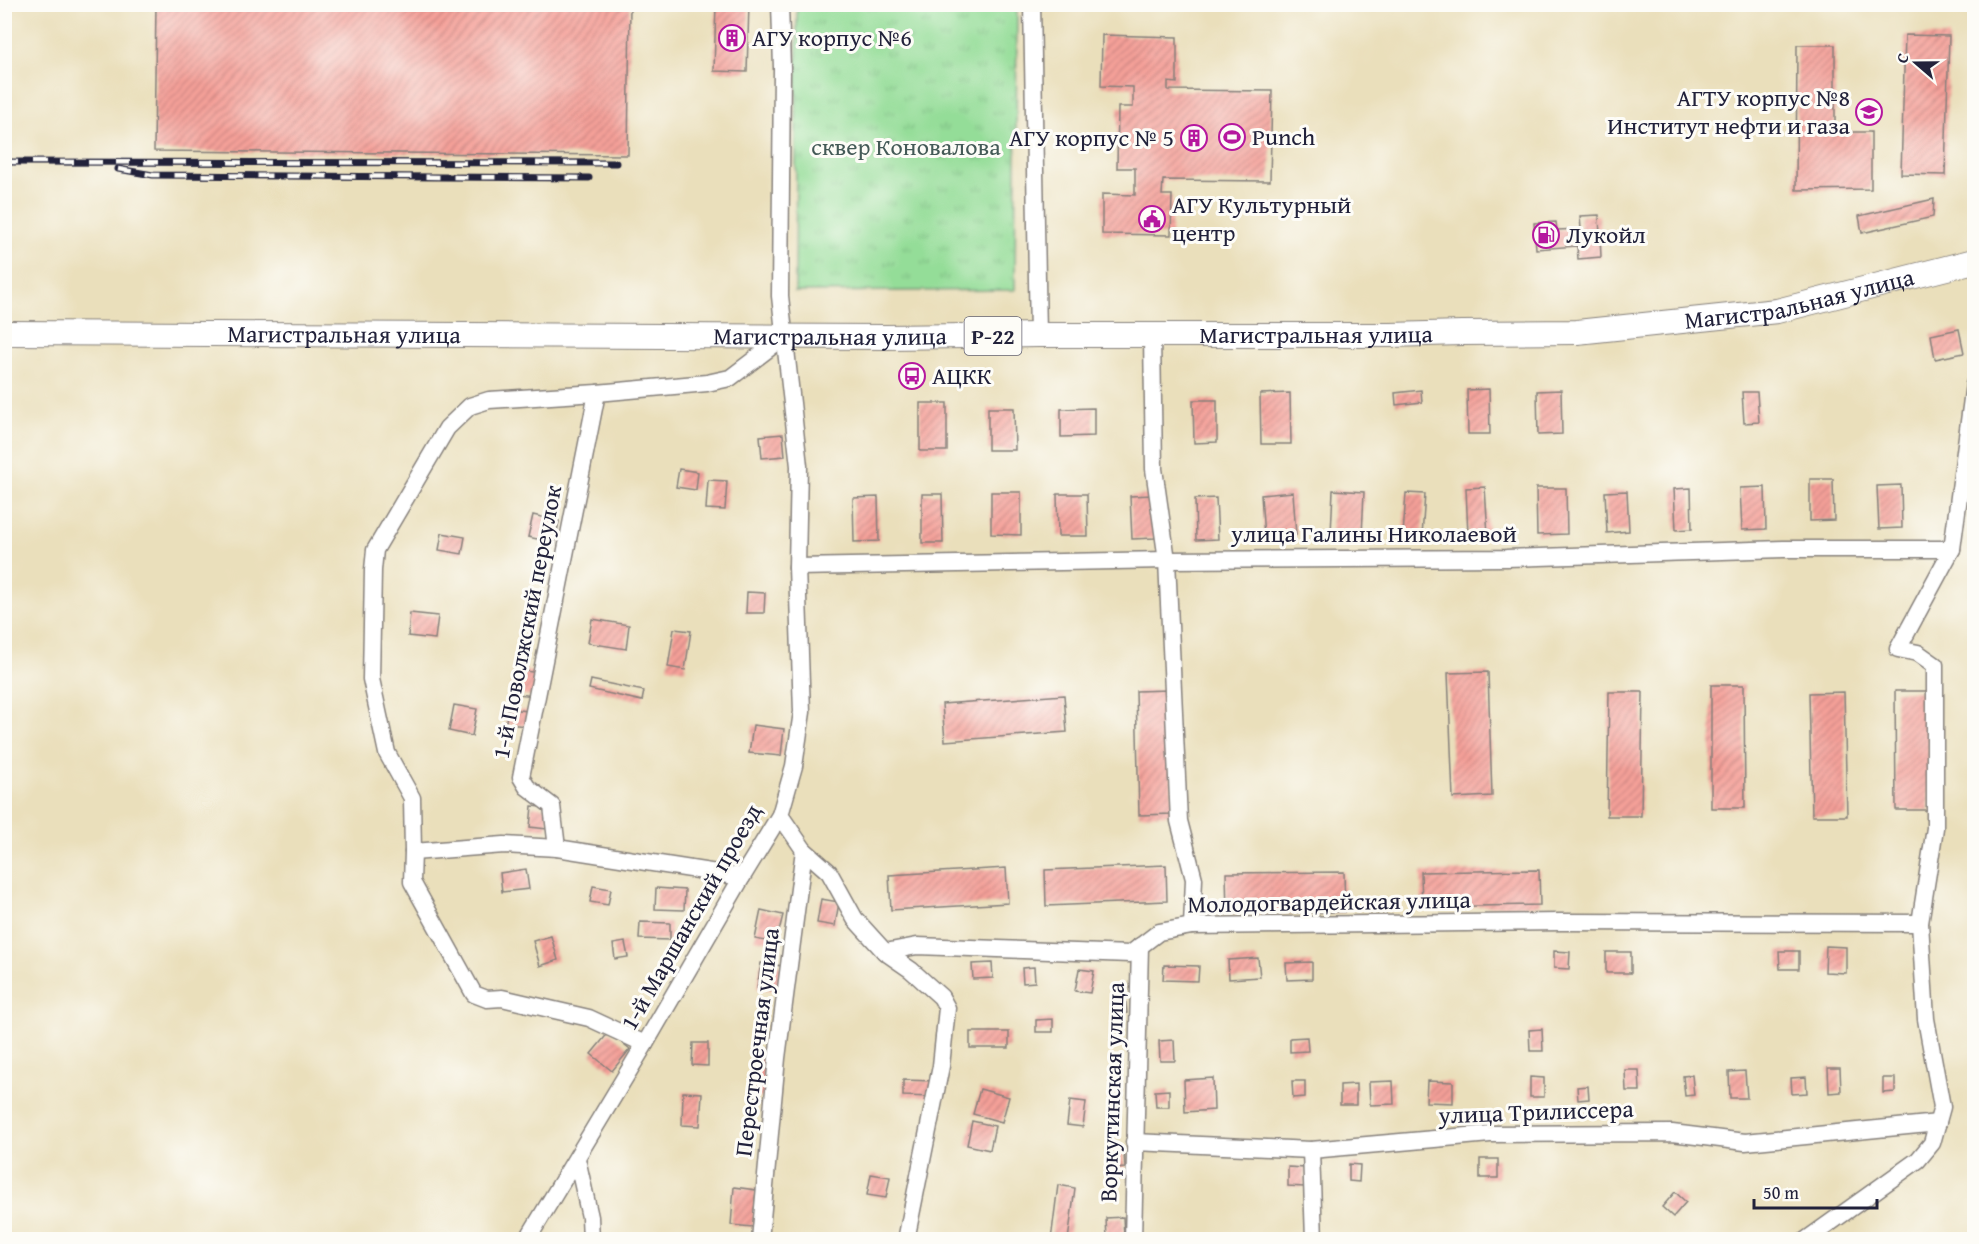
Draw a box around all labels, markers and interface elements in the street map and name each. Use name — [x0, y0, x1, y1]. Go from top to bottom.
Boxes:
place label: АГУ корпус №6 — [752, 20, 912, 55]
building icon: АГУ корпус №6 — [717, 23, 747, 53]
north arrow — [1886, 33, 1946, 93]
text: С — [1889, 50, 1915, 66]
place label: АГТУ корпус №8 Институт нефти и газа — [1607, 80, 1851, 143]
school or university icon: АГТУ корпус №8 Институт нефти и газа — [1854, 97, 1884, 127]
place label: Punch — [1252, 119, 1316, 154]
place label: АГУ корпус № 5 — [1009, 120, 1174, 155]
sports icon: Punch — [1217, 122, 1247, 152]
building icon: АГУ корпус № 5 — [1179, 123, 1209, 153]
park label: сквер Коновалова — [811, 129, 1001, 164]
place label: АГУ Культурный центр — [1172, 187, 1351, 250]
public building icon: АГУ Культурный центр — [1137, 204, 1167, 234]
place label: Лукойл — [1566, 217, 1646, 252]
fuel station icon: Лукойл — [1531, 220, 1561, 250]
street label: Магистральная улица — [1683, 259, 1918, 338]
street label: Магистральная улица — [227, 316, 461, 352]
street label: Магистральная улица — [1199, 316, 1434, 352]
road number: Р-22 — [964, 317, 1022, 355]
street label: Магистральная улица — [713, 318, 948, 354]
place label: АЦКК — [932, 358, 992, 393]
bus stop icon: АЦКК — [897, 361, 927, 391]
street label: 1-й Поволжский переулок — [483, 482, 570, 762]
street label: улица Галины Николаевой — [1230, 516, 1517, 551]
street label: 1-й Маршанский проезд — [611, 797, 770, 1037]
street label: Молодогвардейская улица — [1187, 882, 1472, 921]
street label: Перестроечная улица — [725, 925, 788, 1158]
street label: Воркутинская улица — [1090, 981, 1133, 1203]
street label: улица Трилиссера — [1437, 1091, 1635, 1132]
scale bar — [1754, 1172, 1877, 1210]
text: 50 m — [1763, 1179, 1799, 1206]

